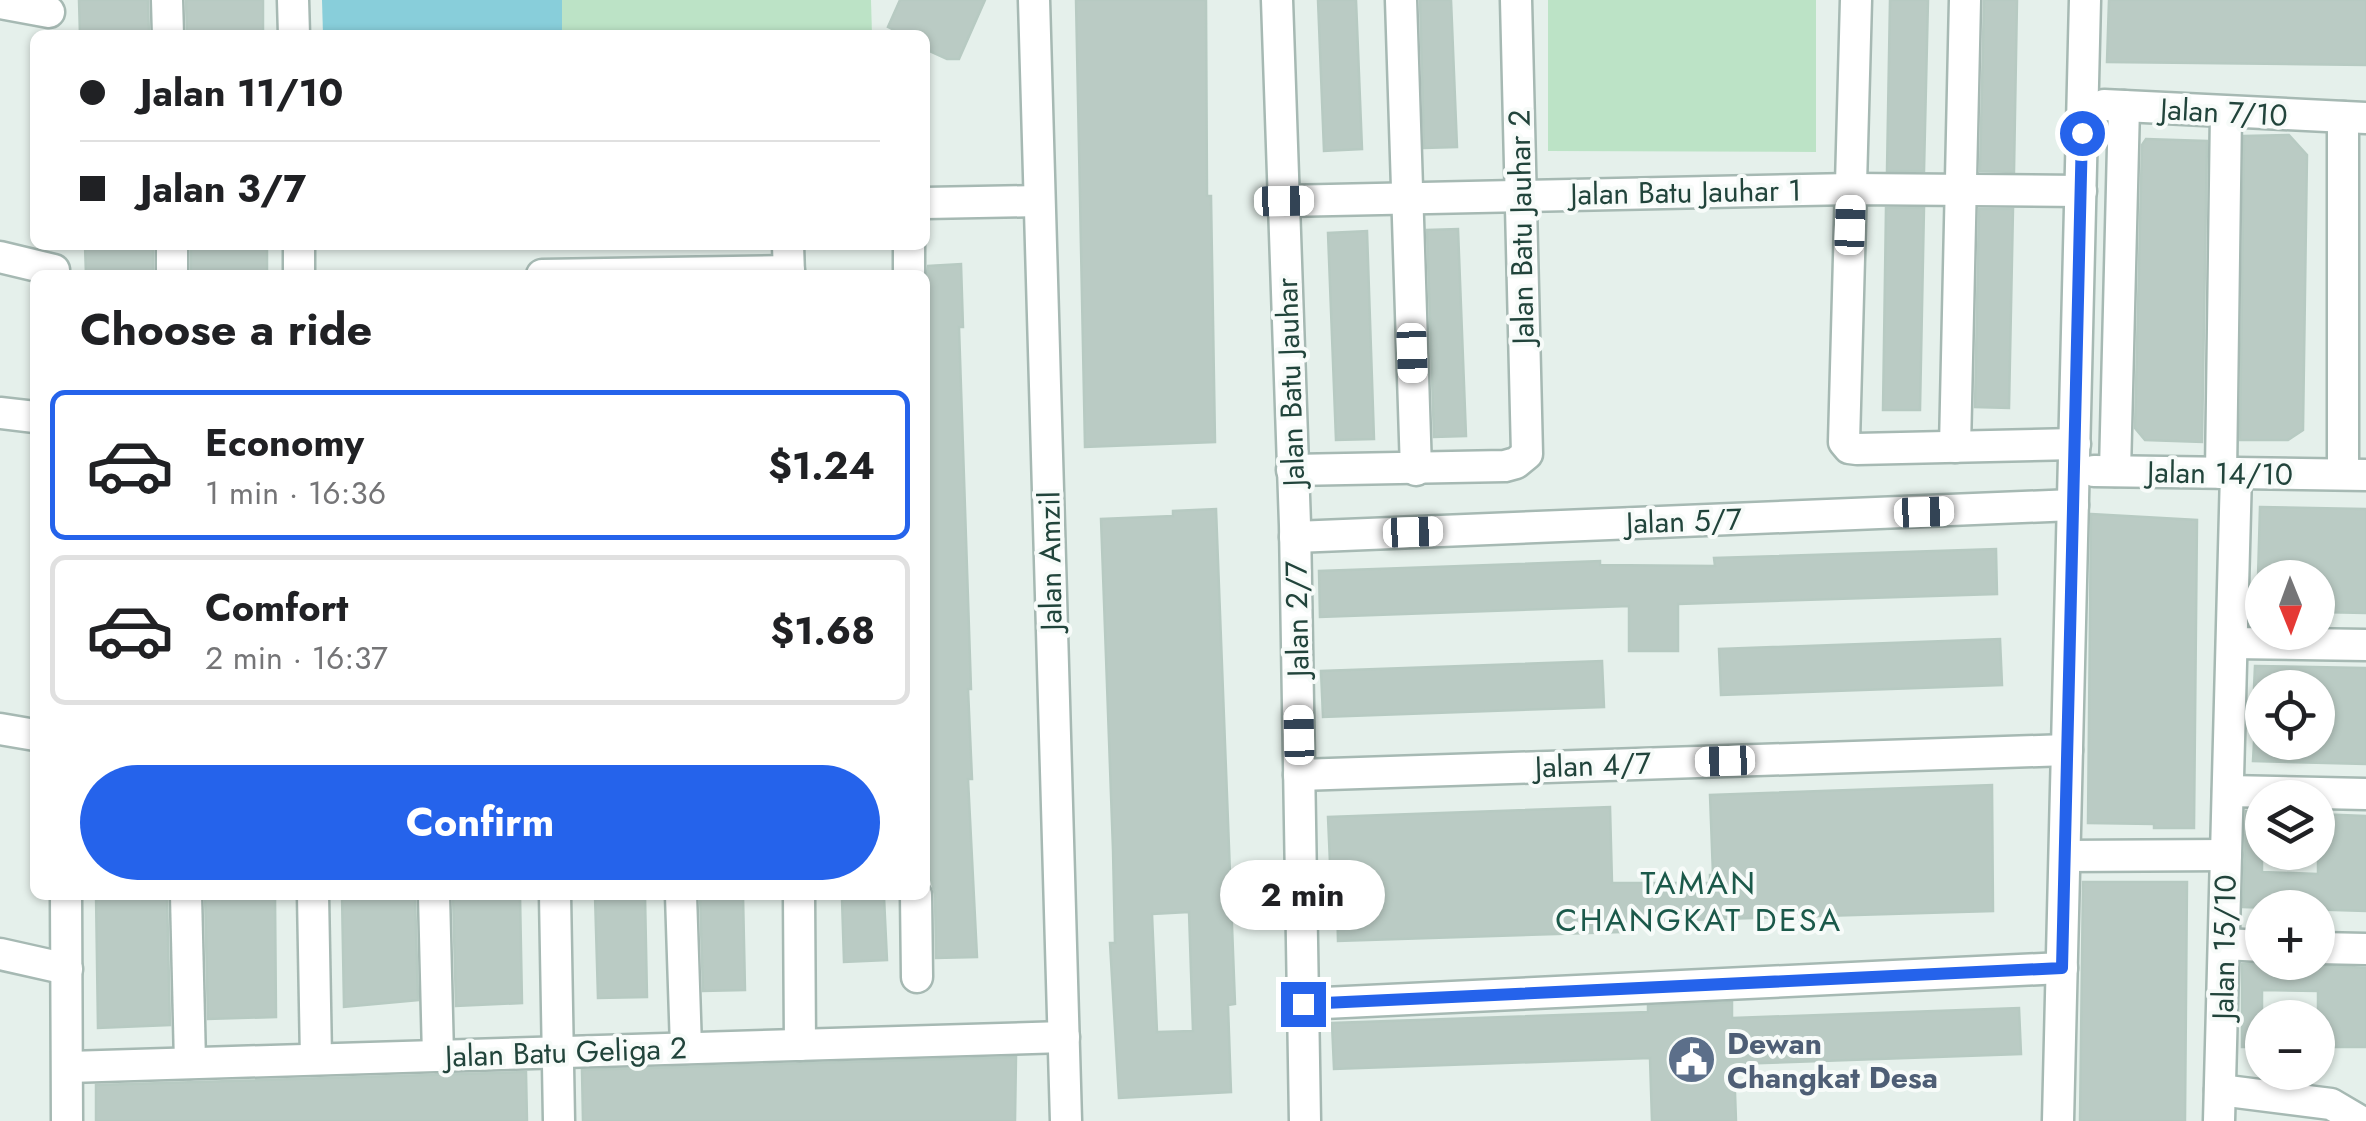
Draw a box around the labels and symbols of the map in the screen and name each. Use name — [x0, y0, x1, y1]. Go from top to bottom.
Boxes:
street label: Jalan 7/10 — [2155, 87, 2289, 137]
street label: Jalan Batu Jauhar 2 — [1497, 109, 1545, 349]
route start — [2060, 111, 2105, 156]
street label: Jalan Batu Jauhar 1 — [1566, 168, 1802, 216]
car — [1254, 185, 1314, 217]
car — [1834, 194, 1866, 256]
street label: Jalan Batu Jauhar — [1265, 276, 1315, 491]
car — [1396, 322, 1428, 384]
street label: Jalan 14/10 — [2143, 450, 2293, 496]
street label: Jalan Amzil — [1027, 491, 1073, 635]
car — [1893, 496, 1955, 528]
street label: Jalan 5/7 — [1621, 497, 1743, 545]
car — [1382, 516, 1444, 548]
street label: Jalan 2/7 — [1274, 560, 1320, 681]
north arrow — [2245, 560, 2335, 650]
car — [1283, 705, 1315, 765]
street label: Jalan 4/7 — [1530, 741, 1652, 789]
car — [1694, 745, 1756, 777]
callout: 2 min — [1220, 859, 1386, 929]
district label: TAMAN CHANGKAT DESA — [1555, 860, 1843, 943]
street label: Jalan 15/10 — [2201, 874, 2247, 1024]
route end — [1281, 982, 1326, 1027]
place label: Dewan Changkat Desa — [1727, 1022, 1938, 1099]
street label: Jalan Batu Geliga 2 — [440, 1026, 688, 1078]
public building icon: Dewan Changkat Desa — [1666, 1034, 1718, 1086]

